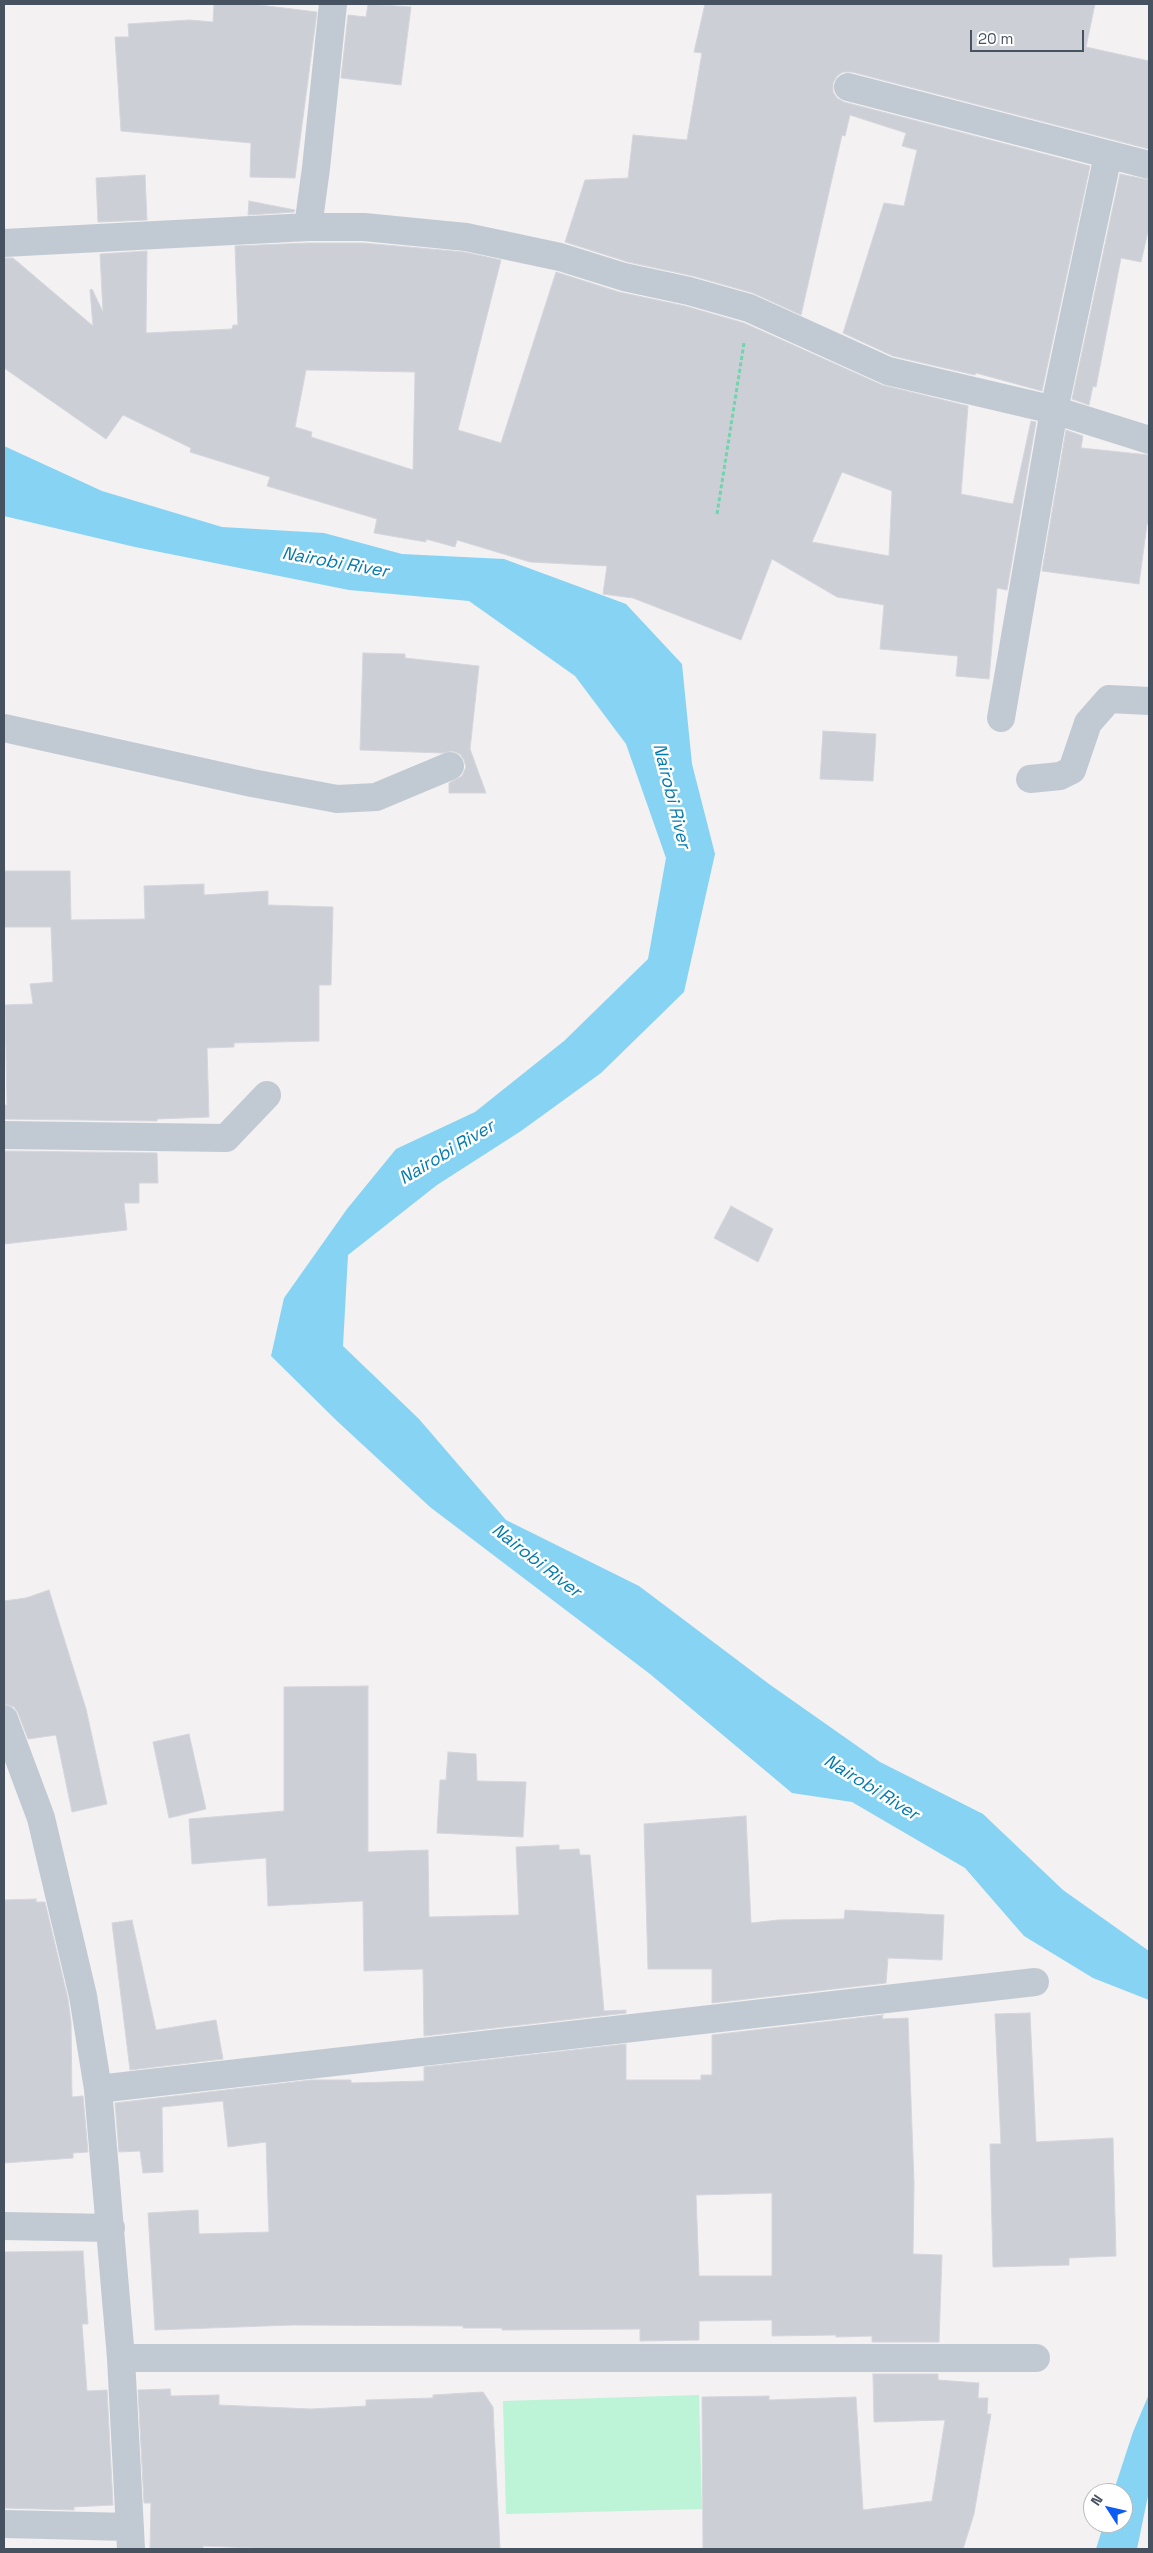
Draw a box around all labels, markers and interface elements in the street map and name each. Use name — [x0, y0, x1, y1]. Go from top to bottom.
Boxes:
scale bar — [973, 20, 1087, 52]
text: 20 m — [978, 29, 1013, 48]
water label: Nairobi River — [280, 543, 390, 583]
water label: Nairobi River — [648, 741, 694, 851]
water label: Nairobi River — [395, 1116, 499, 1190]
water label: Nairobi River — [487, 1519, 585, 1603]
water label: Nairobi River — [820, 1750, 922, 1826]
north arrow — [1083, 2483, 1133, 2533]
text: N — [1086, 2491, 1107, 2509]

